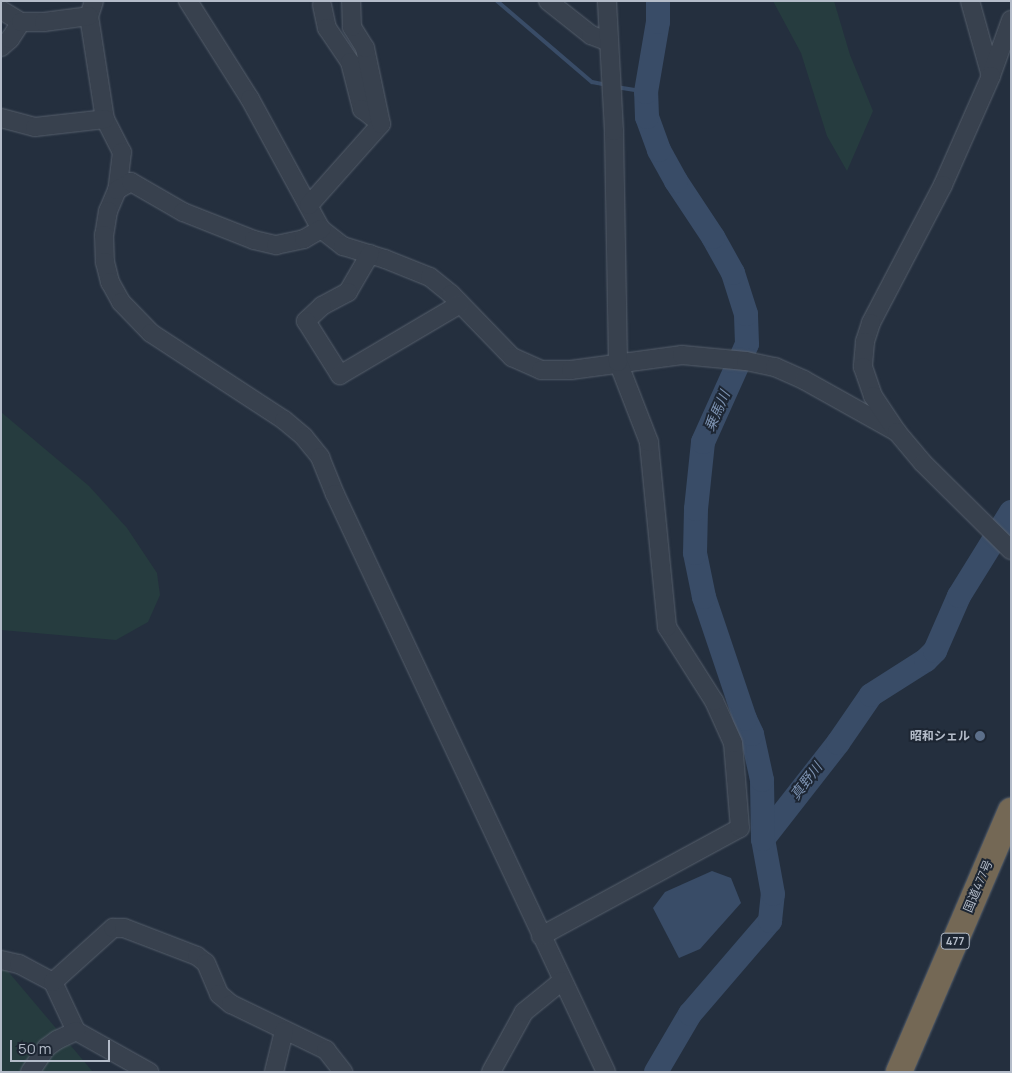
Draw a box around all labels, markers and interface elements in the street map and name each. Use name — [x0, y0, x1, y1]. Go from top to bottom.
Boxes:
water label: 乗馬川 — [701, 388, 733, 434]
place label: 昭和シェル — [910, 729, 970, 743]
marker: 昭和シェル — [974, 730, 986, 742]
water label: 真野川 — [787, 759, 825, 803]
street label: 国道477号 — [961, 858, 995, 914]
road number: 477 — [940, 932, 970, 949]
scale bar — [12, 1030, 112, 1062]
text: 50 m — [18, 1038, 52, 1059]

